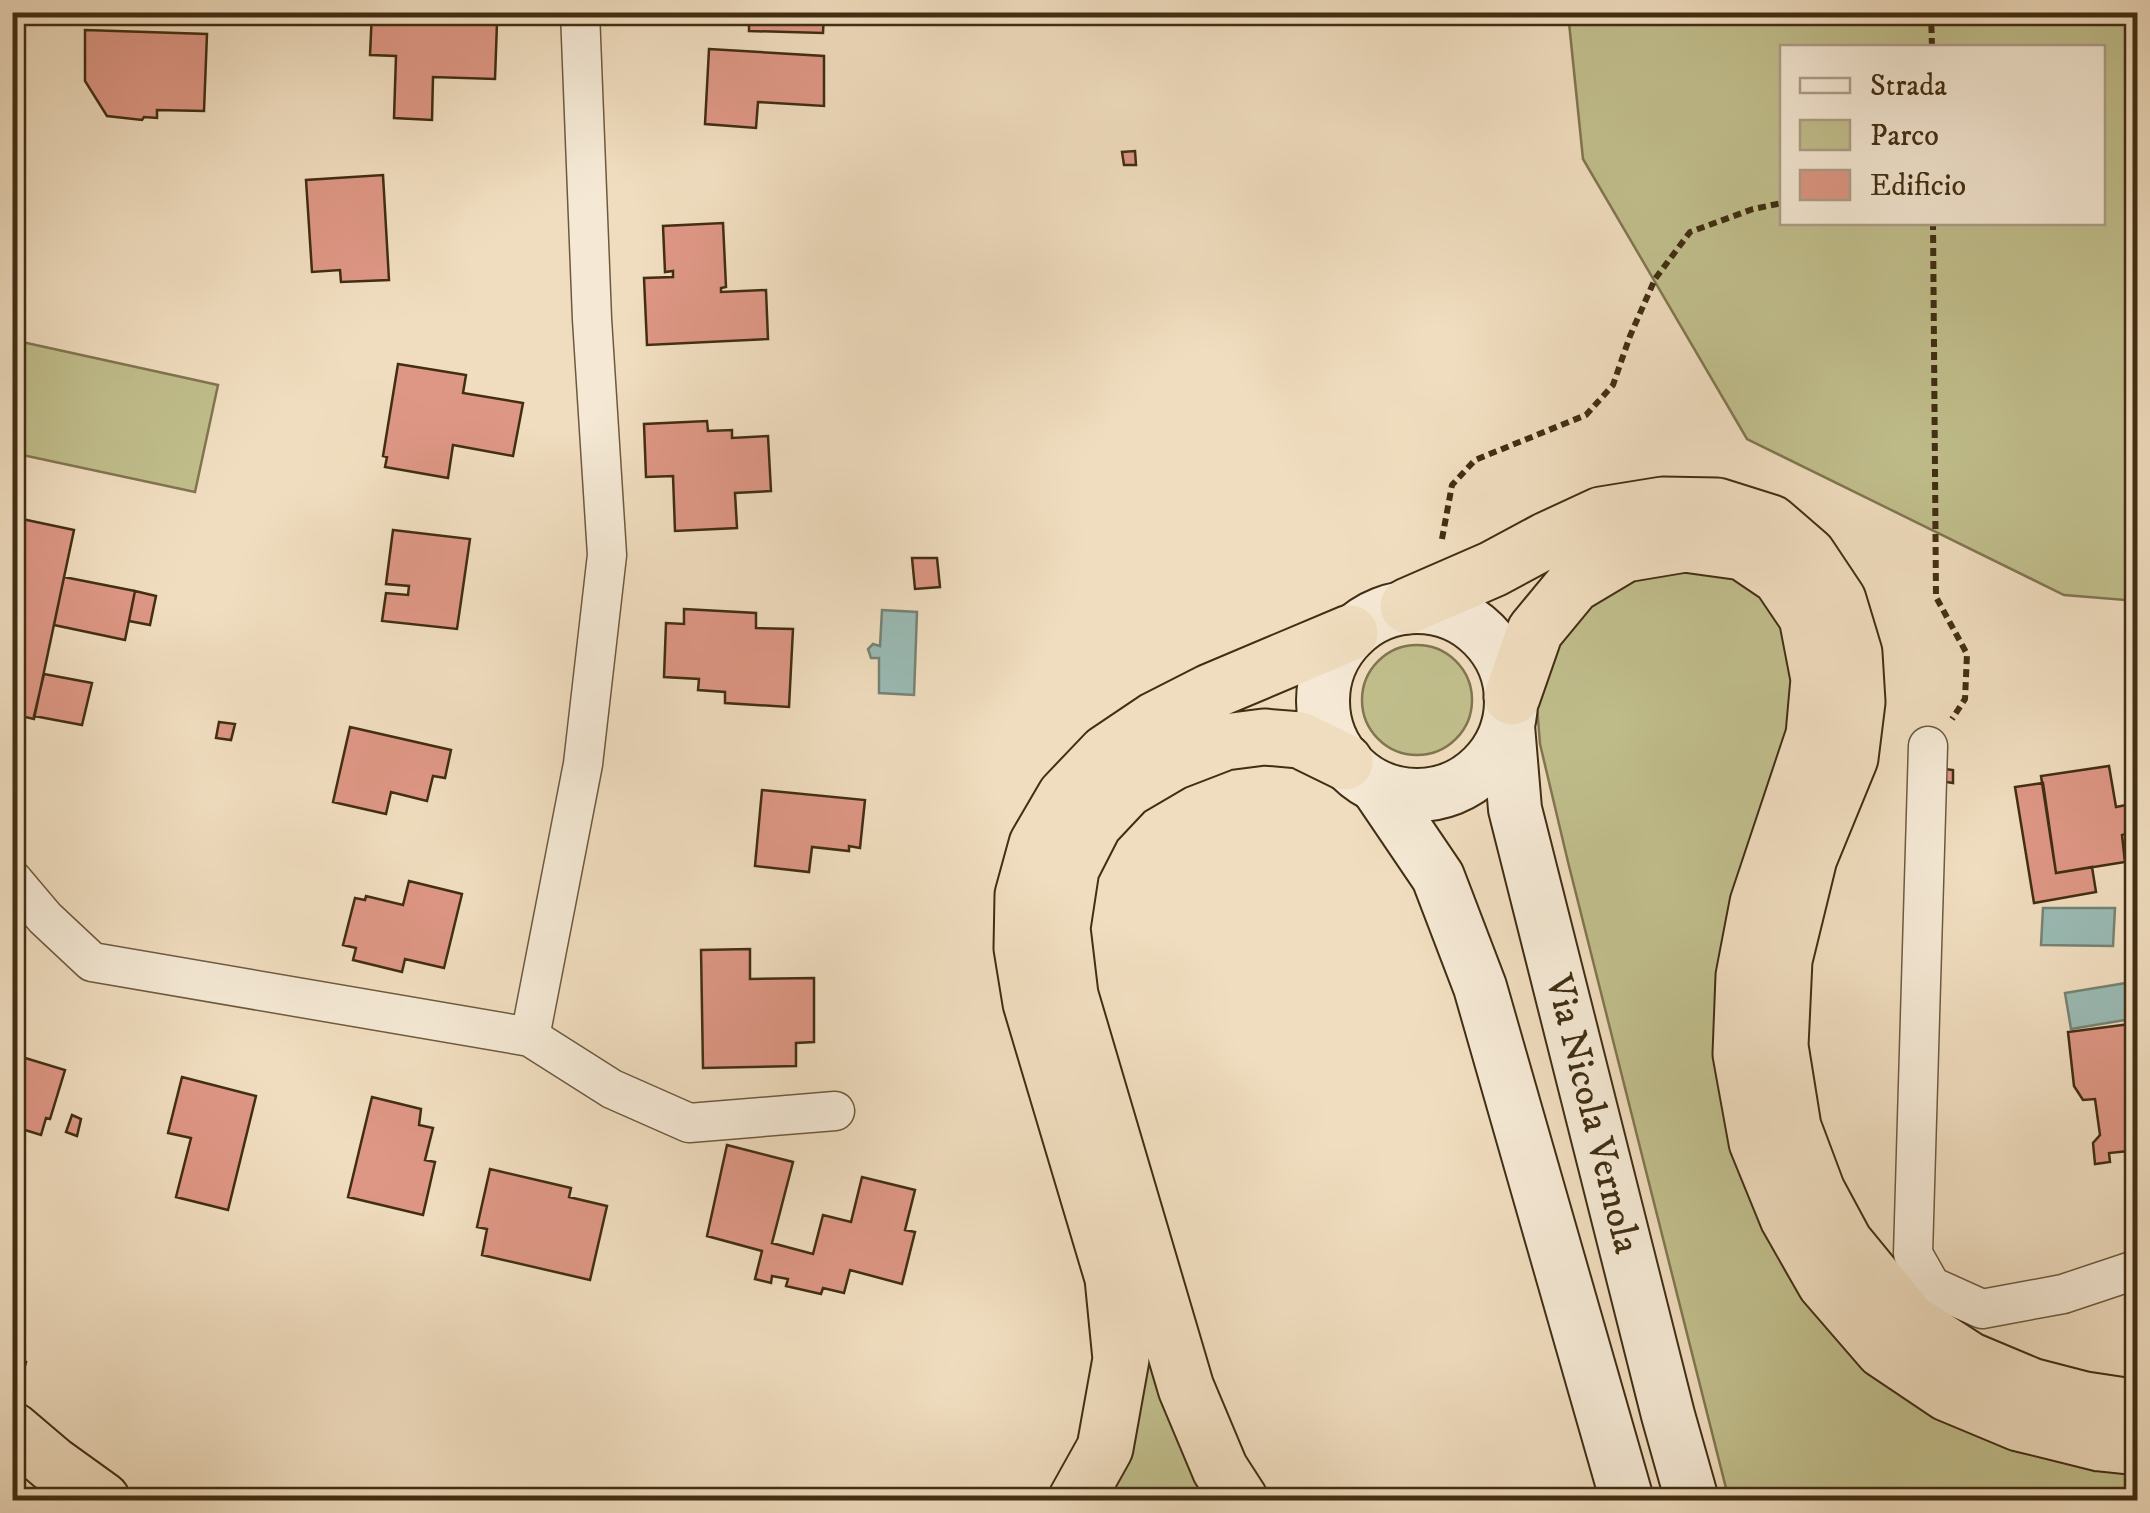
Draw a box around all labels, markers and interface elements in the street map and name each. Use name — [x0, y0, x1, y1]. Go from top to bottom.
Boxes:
legend — [1780, 45, 2105, 225]
text: Strada — [1870, 68, 1947, 105]
text: Parco — [1870, 118, 1939, 155]
text: Edificio — [1870, 168, 1966, 205]
street label: Via Nicola Vernola — [1534, 969, 1650, 1259]

